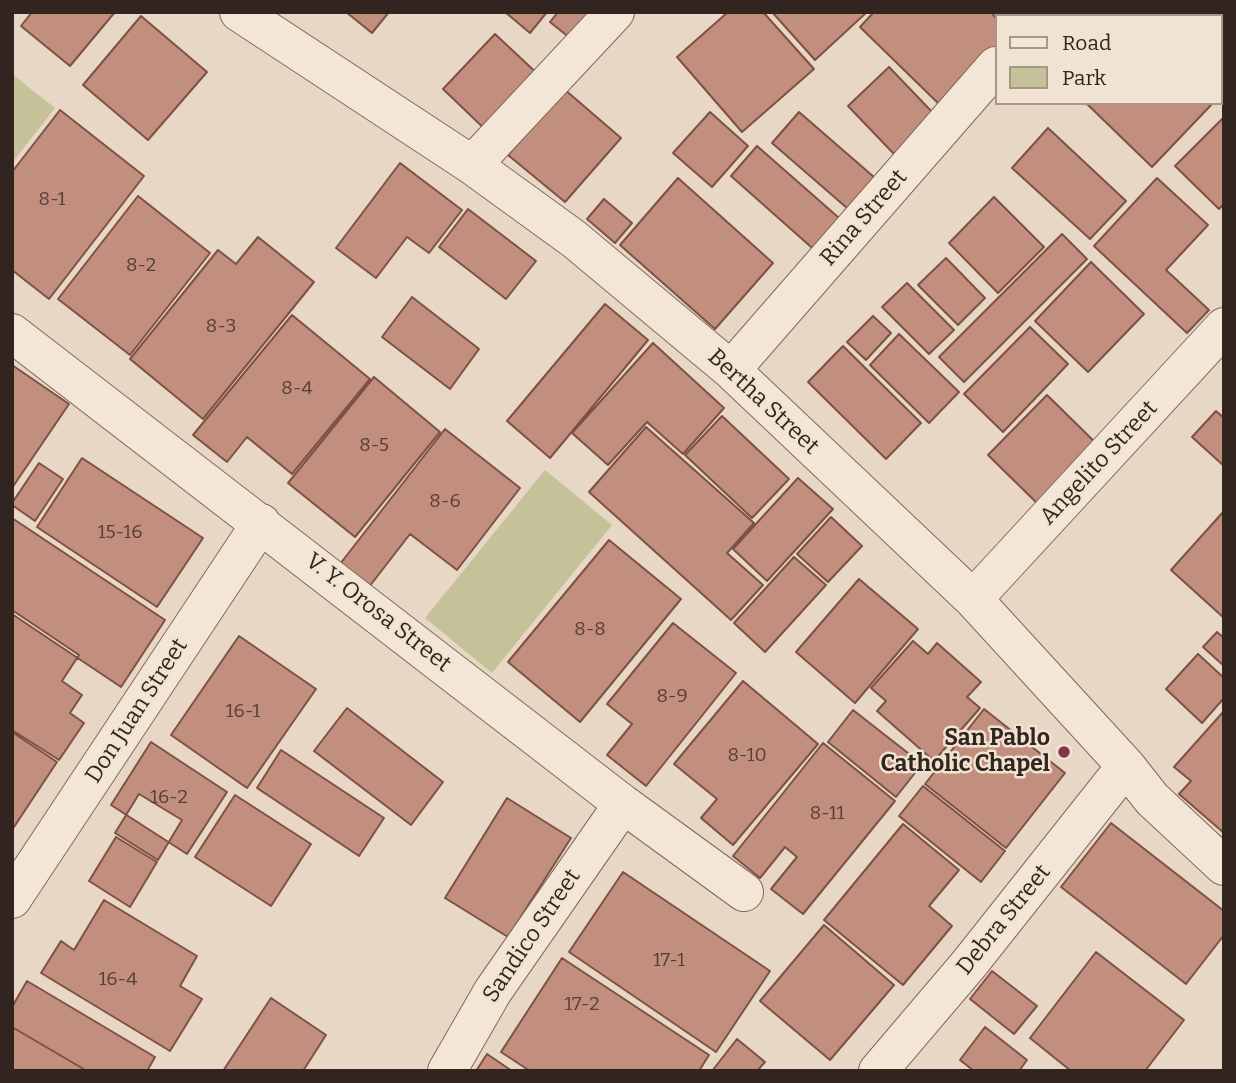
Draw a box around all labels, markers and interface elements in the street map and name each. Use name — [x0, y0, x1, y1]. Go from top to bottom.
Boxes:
legend — [995, 14, 1222, 105]
text: Road — [1062, 30, 1111, 56]
text: Park — [1062, 65, 1106, 91]
street label: Rina Street — [815, 164, 913, 272]
house number: 8-1 — [38, 189, 66, 211]
house number: 8-2 — [126, 255, 156, 277]
house number: 8-3 — [206, 316, 236, 338]
street label: Bertha Street — [702, 344, 824, 460]
house number: 8-4 — [281, 378, 313, 400]
street label: Angelito Street — [1034, 395, 1164, 531]
house number: 8-5 — [359, 435, 389, 457]
house number: 8-6 — [429, 491, 461, 513]
house number: 15-16 — [98, 522, 142, 544]
street label: V. Y. Orosa Street — [300, 548, 456, 678]
house number: 8-8 — [574, 619, 606, 641]
street label: Don Juan Street — [80, 633, 194, 789]
house number: 8-9 — [656, 686, 688, 708]
house number: 16-1 — [226, 701, 260, 723]
place label: San Pablo Catholic Chapel — [880, 725, 1050, 779]
marker: San Pablo Catholic Chapel — [1056, 744, 1072, 760]
house number: 8-10 — [727, 745, 767, 767]
house number: 16-2 — [150, 787, 188, 809]
house number: 8-11 — [810, 803, 844, 825]
street label: Debra Street — [951, 859, 1057, 981]
street label: Sandico Street — [477, 864, 587, 1008]
house number: 17-1 — [653, 950, 685, 972]
house number: 16-4 — [99, 969, 137, 991]
house number: 17-2 — [564, 994, 600, 1016]

